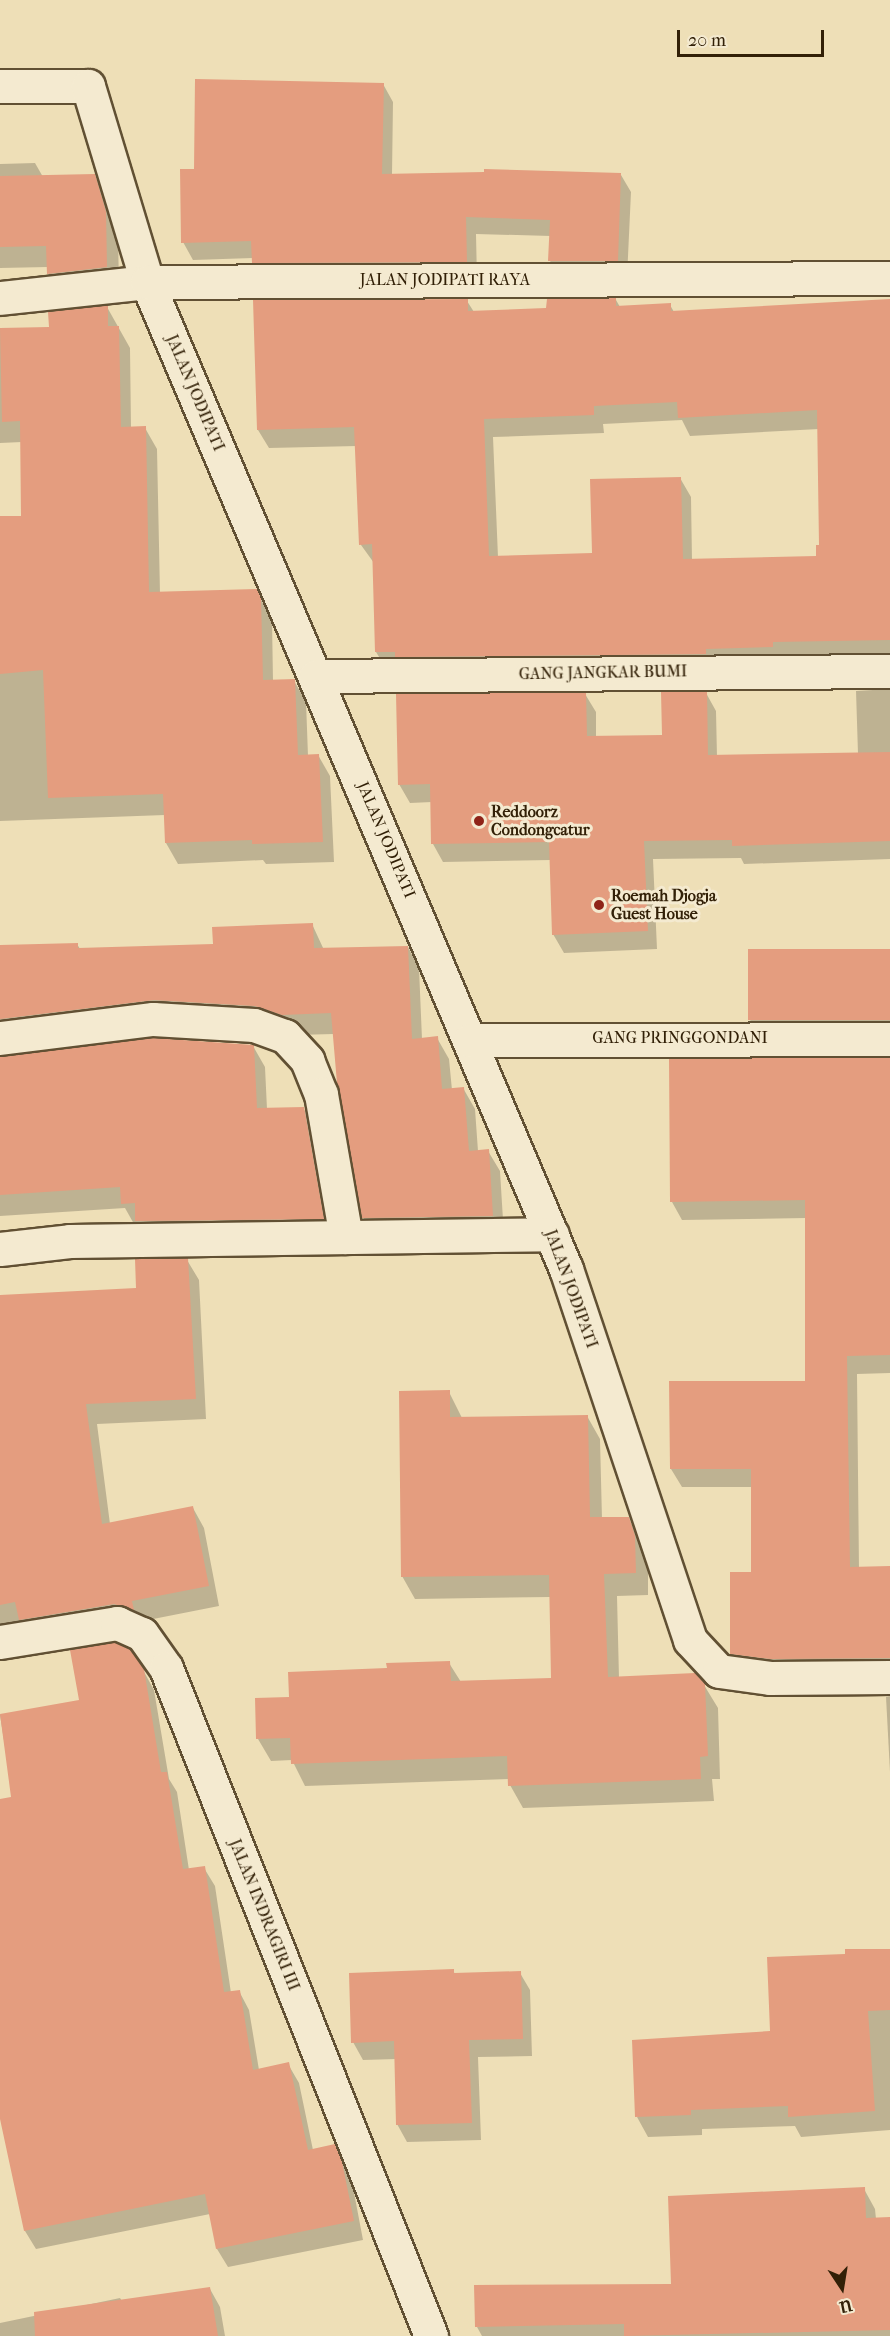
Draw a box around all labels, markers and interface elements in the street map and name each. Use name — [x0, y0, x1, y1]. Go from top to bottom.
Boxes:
scale bar — [680, 18, 827, 56]
text: 20 m — [688, 30, 726, 51]
street label: JALAN JODIPATI RAYA — [360, 270, 530, 290]
street label: JALAN JODIPATI — [162, 332, 228, 454]
street label: GANG JANGKAR BUMI — [519, 662, 687, 684]
street label: JALAN JODIPATI — [353, 779, 419, 901]
place label: Reddoorz Condongcatur — [491, 802, 590, 840]
marker: Reddoorz Condongcatur — [472, 814, 486, 828]
place label: Roemah Djogja Guest House — [611, 886, 716, 924]
marker: Roemah Djogja Guest House — [592, 898, 606, 912]
street label: GANG PRINGGONDANI — [592, 1028, 768, 1048]
street label: JALAN JODIPATI — [541, 1227, 601, 1351]
street label: JALAN INDRAGIRI III — [225, 1836, 303, 1994]
north arrow — [812, 2258, 872, 2318]
text: U — [838, 2296, 854, 2317]

